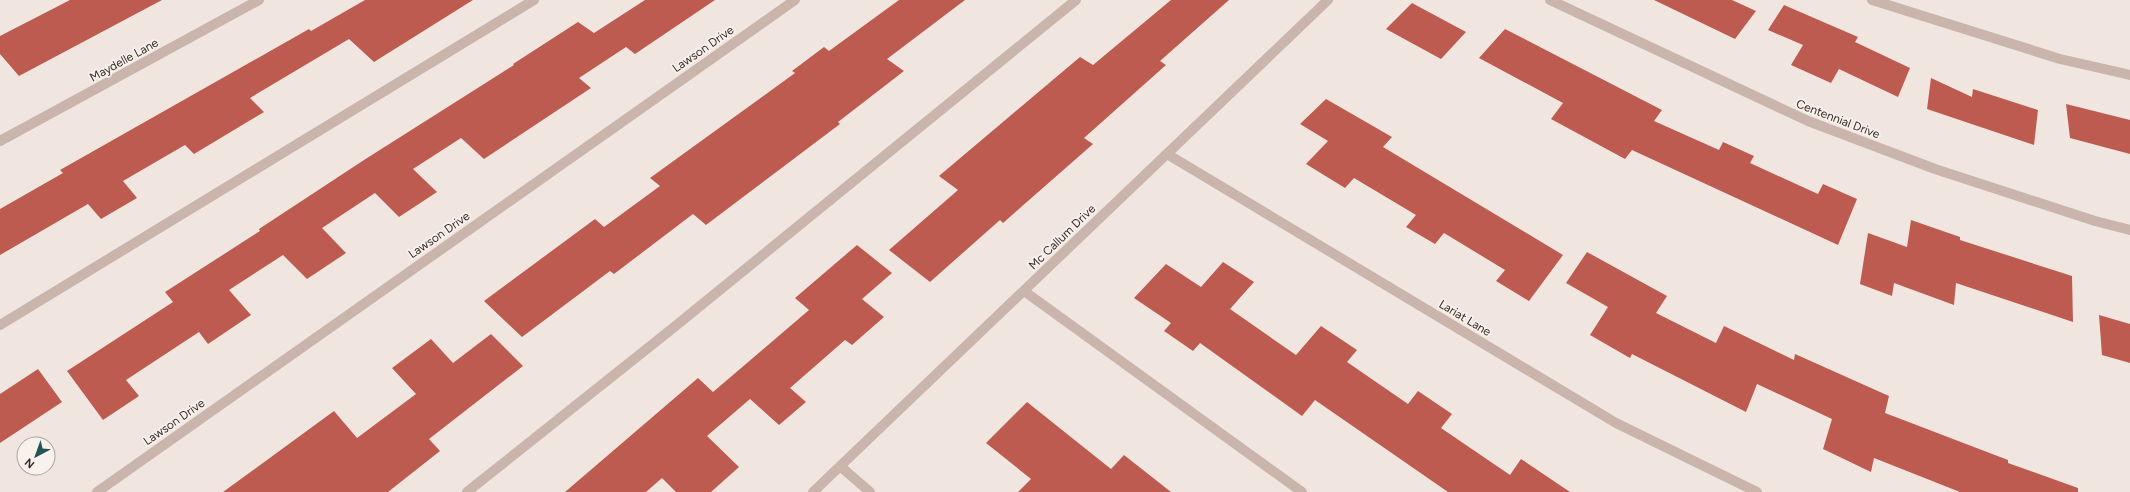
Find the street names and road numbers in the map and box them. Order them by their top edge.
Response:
street label: Lawson Drive [670,22,737,75]
street label: Maydelle Lane [87,35,161,85]
street label: Centennial Drive [1794,97,1882,142]
street label: Mc Callum Drive [1026,201,1099,272]
street label: Lawson Drive [406,208,473,261]
street label: Lariat Lane [1436,297,1494,339]
street label: Lawson Drive [141,395,208,448]

